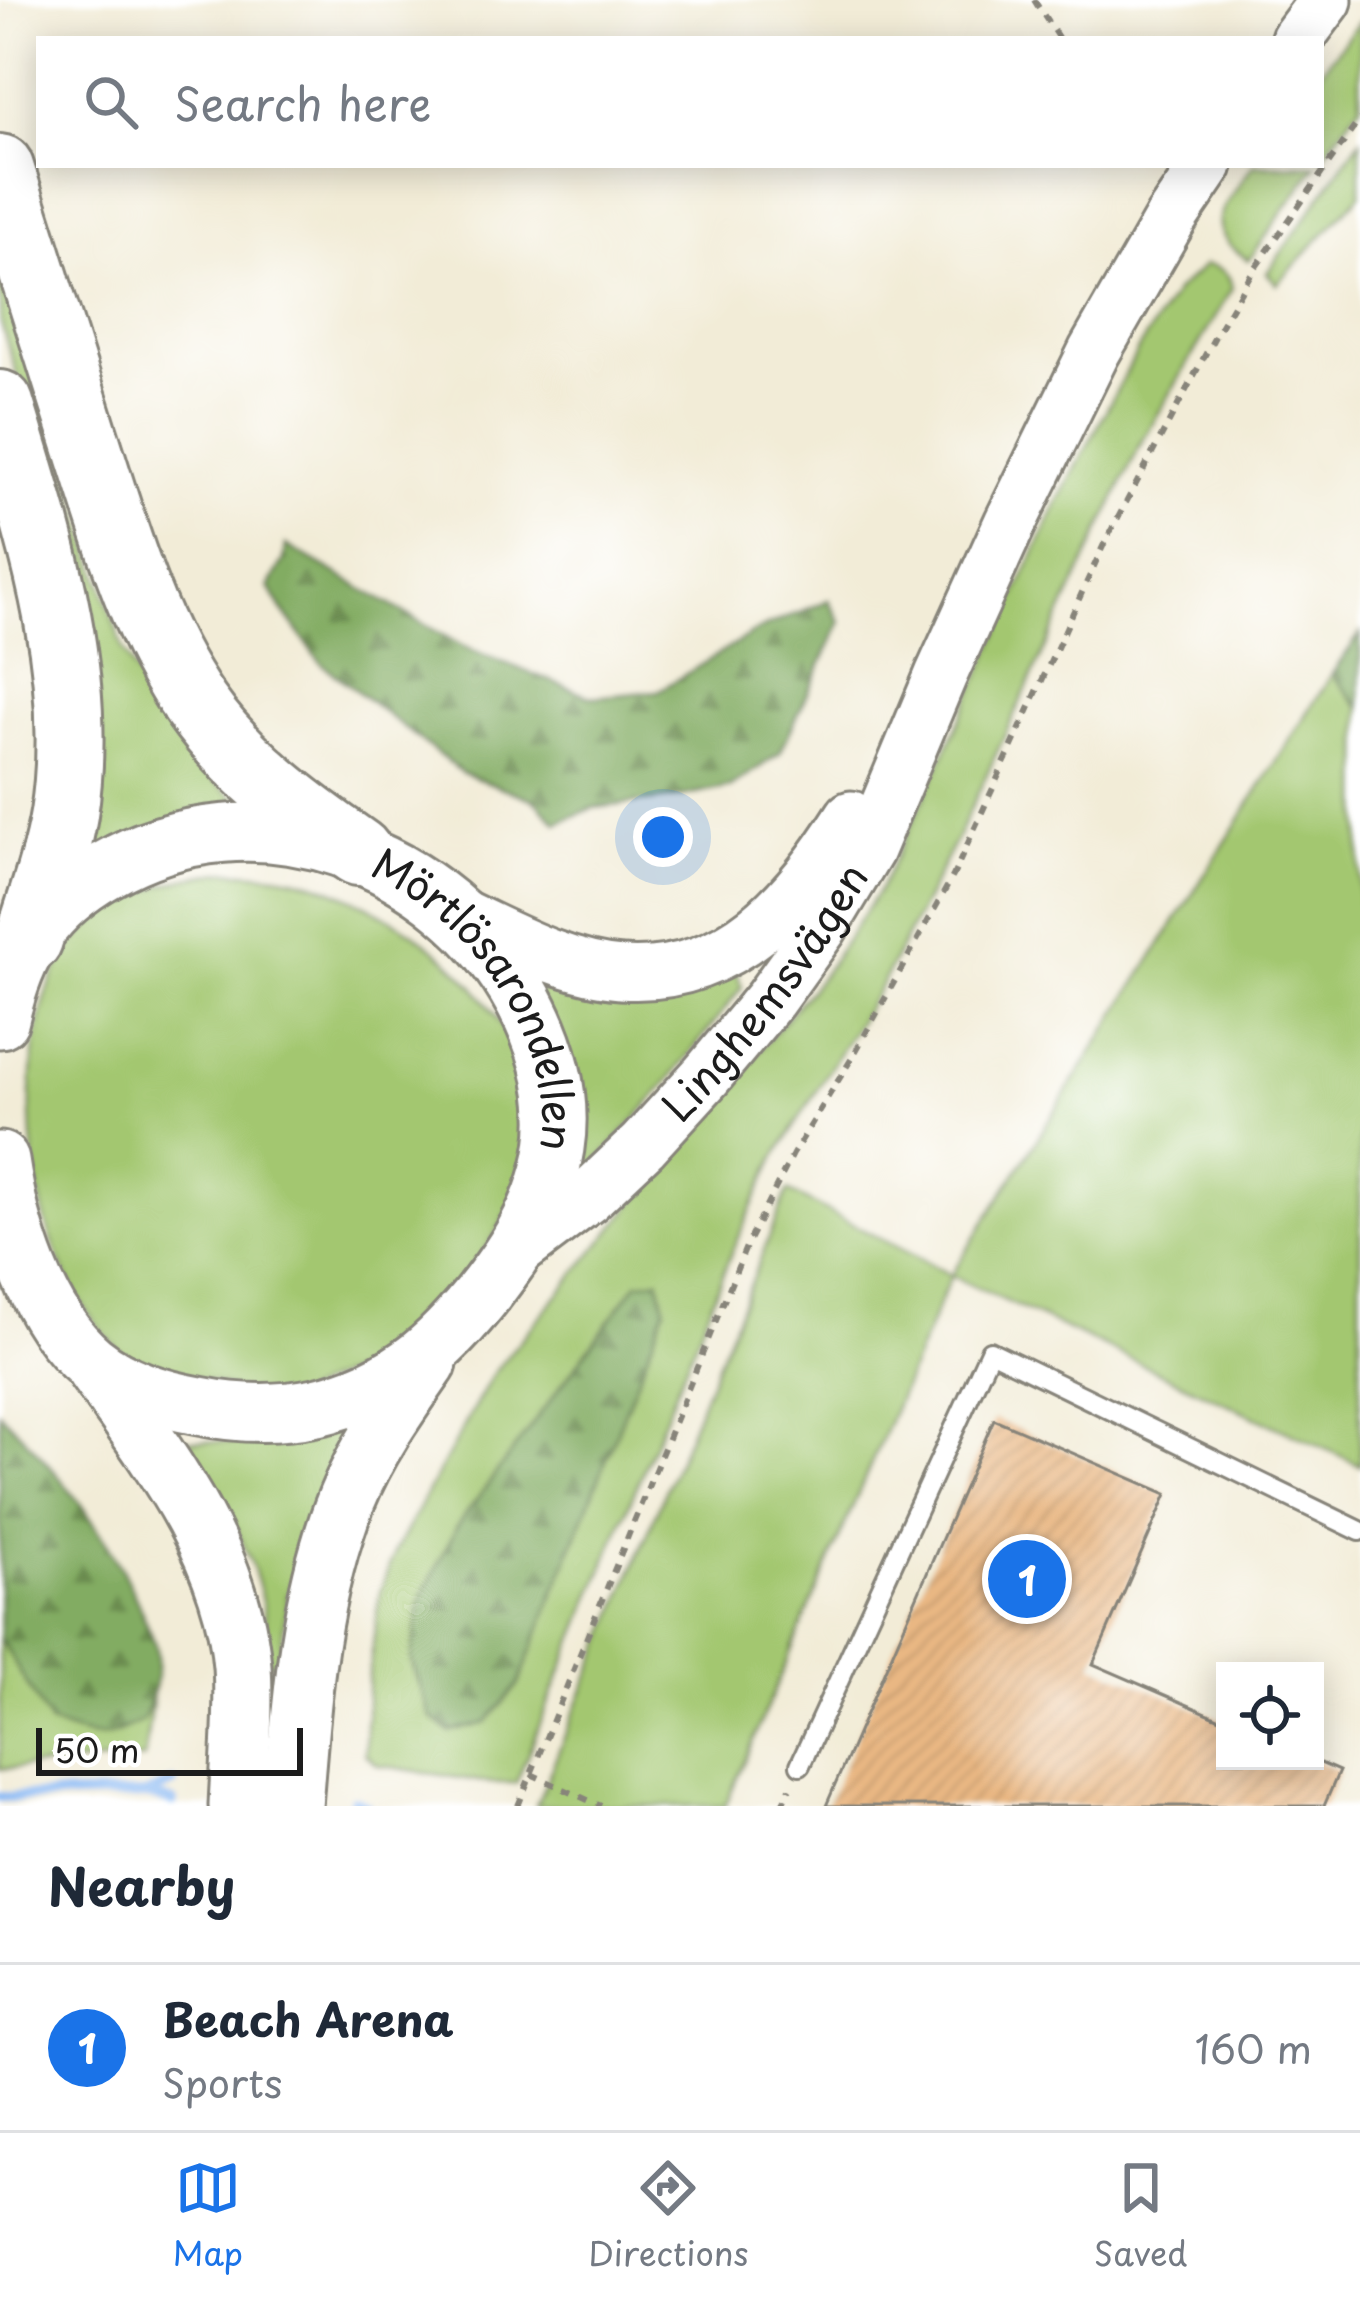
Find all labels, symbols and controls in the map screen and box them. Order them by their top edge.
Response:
search box [36,36,1324,168]
text: Search here [174,68,431,136]
icon: search [78,69,144,135]
your location [633,807,693,867]
street label: Mörtlösarondellen [362,831,591,1154]
street label: Linghemsvägen [645,850,882,1134]
pin: 1 [988,1534,1066,1624]
map controls [1216,1662,1324,1770]
button: locate [1216,1662,1324,1770]
scale bar [36,1722,303,1775]
text: 50 m [54,1724,140,1774]
text: Nearby [48,1846,235,1923]
text: Beach Arena [162,1984,454,2052]
text: 1 [78,2018,96,2077]
text: 160 m [1195,2018,1312,2077]
text: Sports [162,2052,282,2111]
tab: Map [173,2155,243,2277]
tab: Directions [588,2155,749,2277]
tab: Saved [1094,2155,1187,2277]

